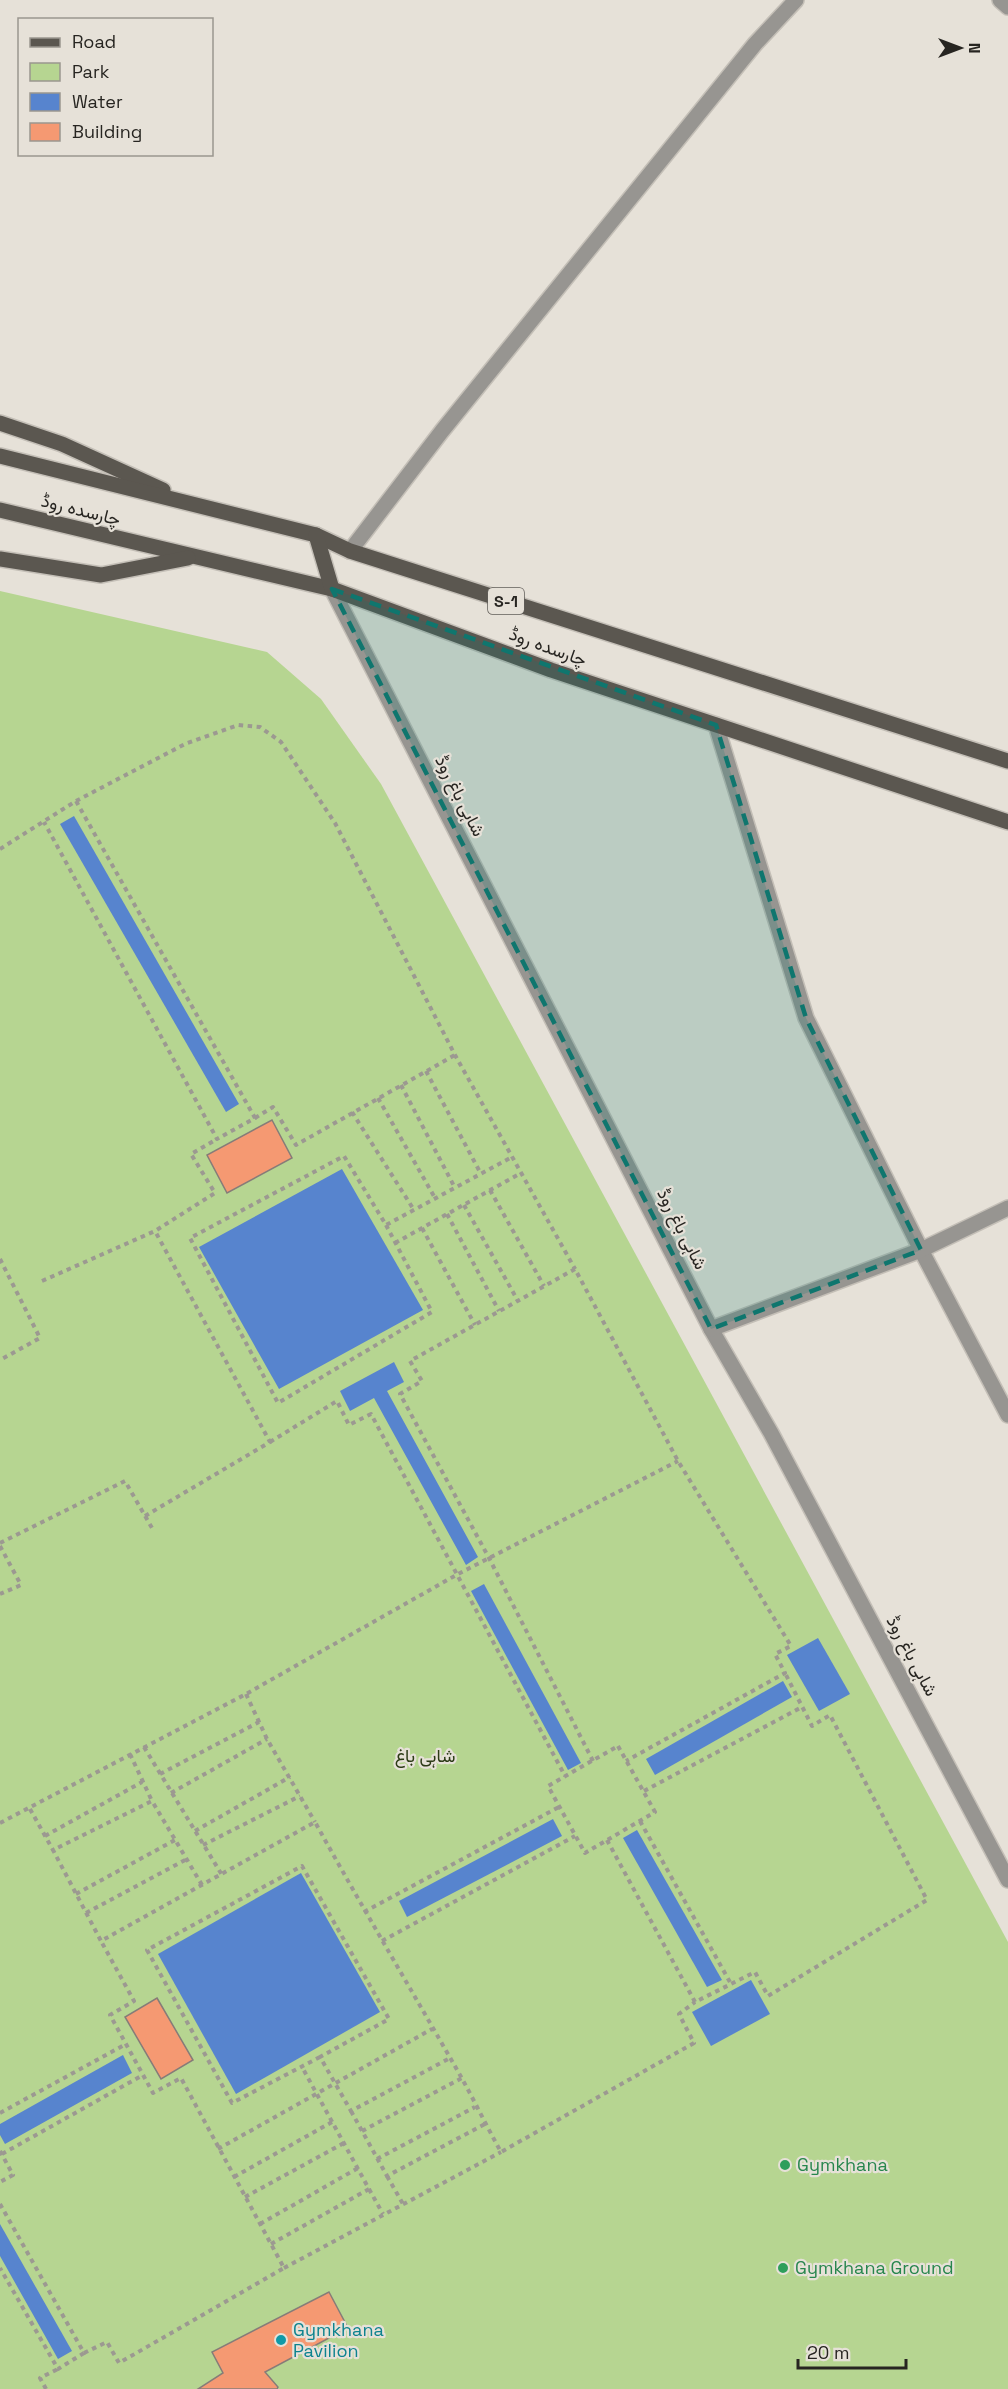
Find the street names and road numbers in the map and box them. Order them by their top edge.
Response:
street label: چارسدہ روڈ [39,489,123,531]
road number: S-1 [488,588,524,614]
street label: چارسدہ روڈ [506,622,590,672]
street label: شاہی باغ روڈ [429,751,491,841]
street label: شاہی باغ روڈ [651,1184,713,1274]
street label: شاہی باغ روڈ [881,1612,943,1700]

